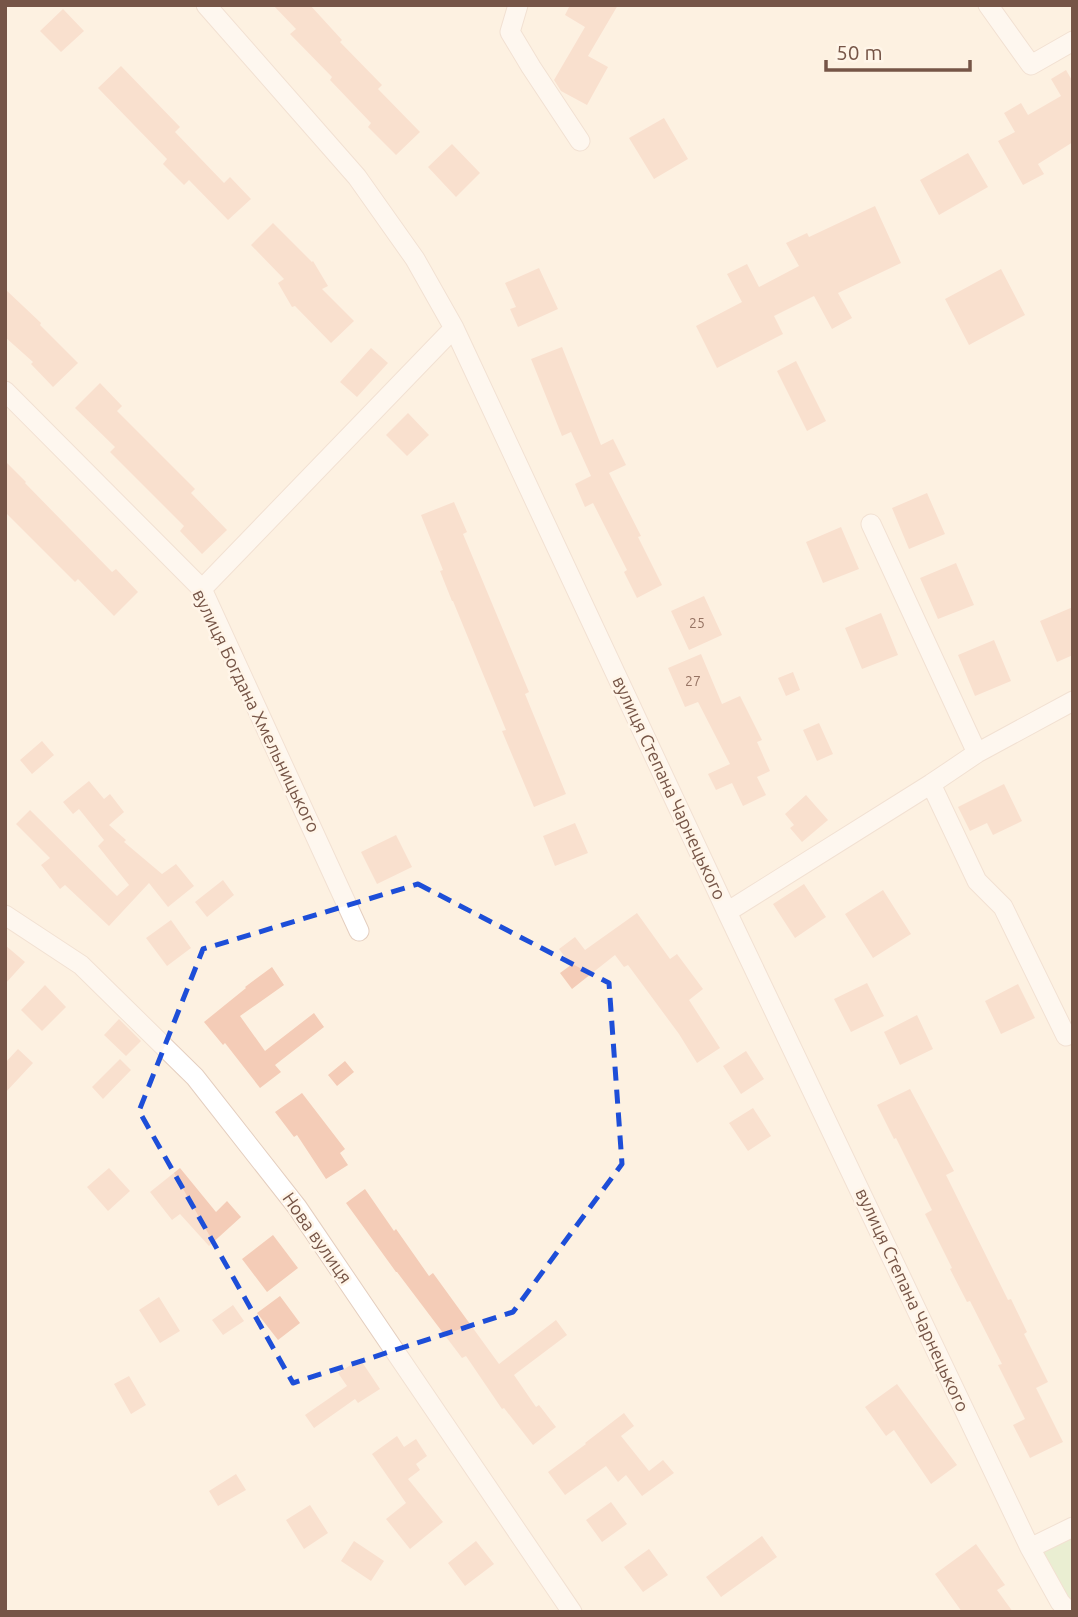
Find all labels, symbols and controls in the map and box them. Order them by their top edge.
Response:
scale bar [826,28,970,72]
text: 50 m [836,40,883,64]
street label: вулиця Богдана Хмельницького [189,586,325,835]
house number: 25 [689,615,705,631]
street label: вулиця Степана Чарнецького [609,673,731,902]
house number: 27 [685,673,701,689]
street label: вулиця Степана Чарнецького [852,1185,974,1414]
street label: Нова вулиця [279,1188,356,1287]

